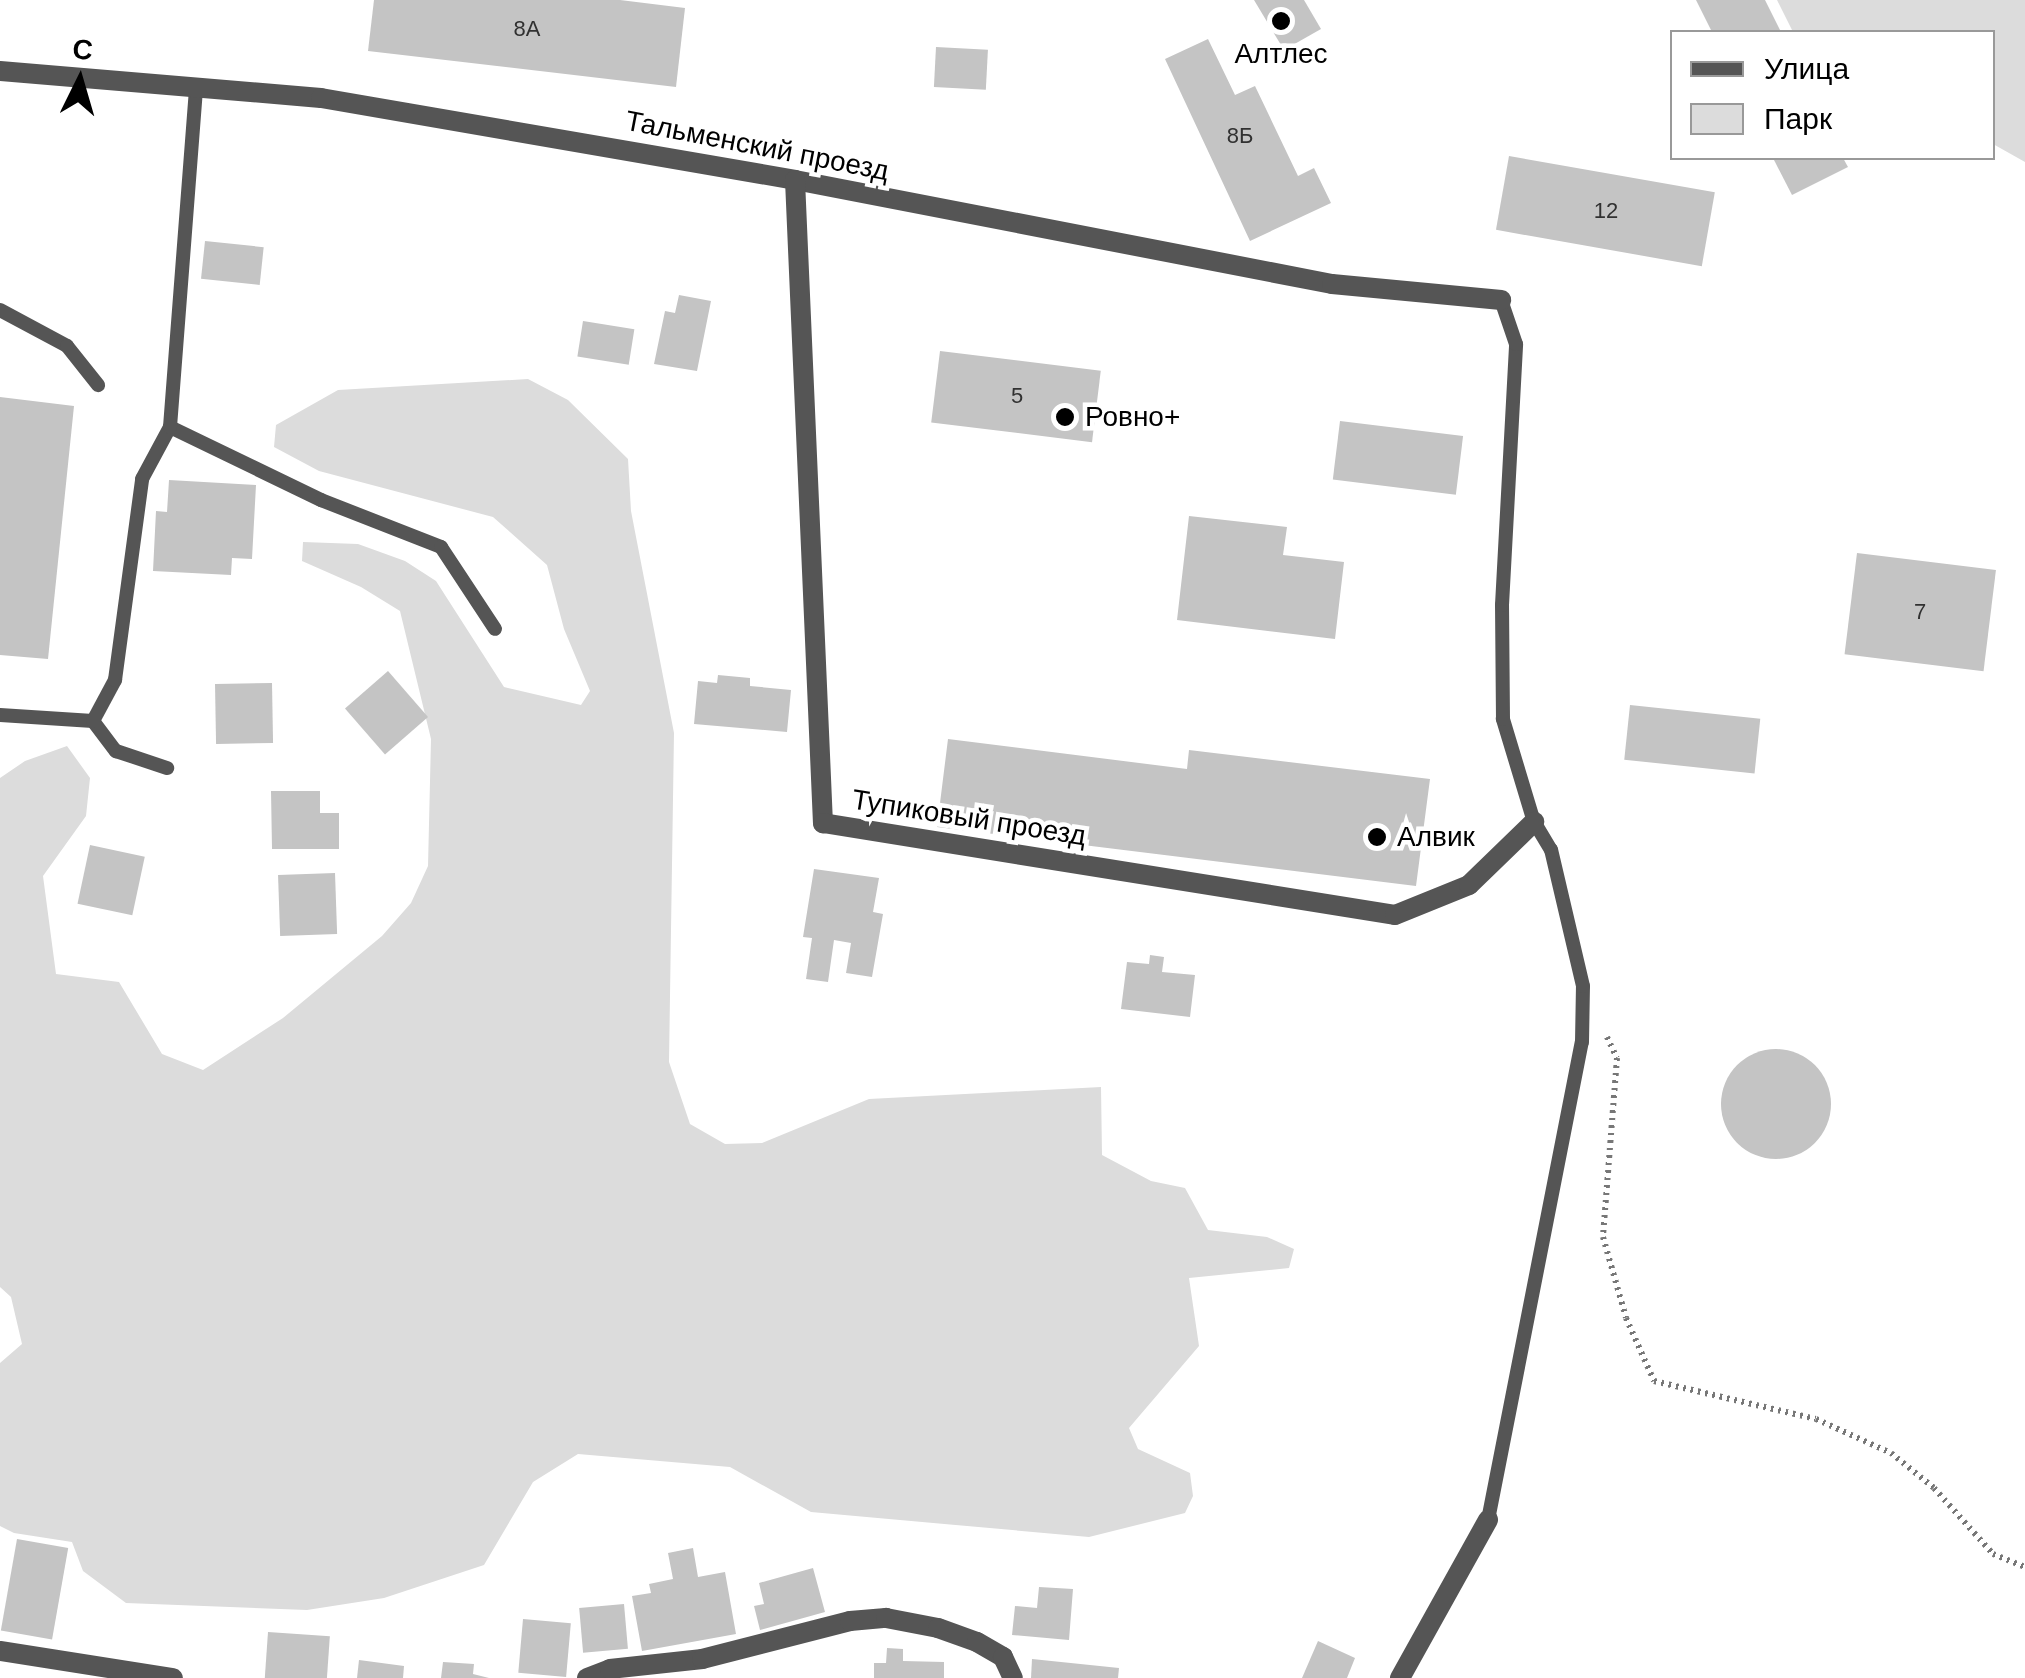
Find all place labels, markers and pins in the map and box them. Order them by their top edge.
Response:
marker: Алтлес [1270,10,1292,32]
place label: Алтлес [1234,37,1328,71]
place label: Ровно+ [1085,400,1180,434]
marker: Ровно+ [1054,406,1076,428]
place label: Алвик [1397,820,1475,854]
marker: Алвик [1366,826,1388,848]

